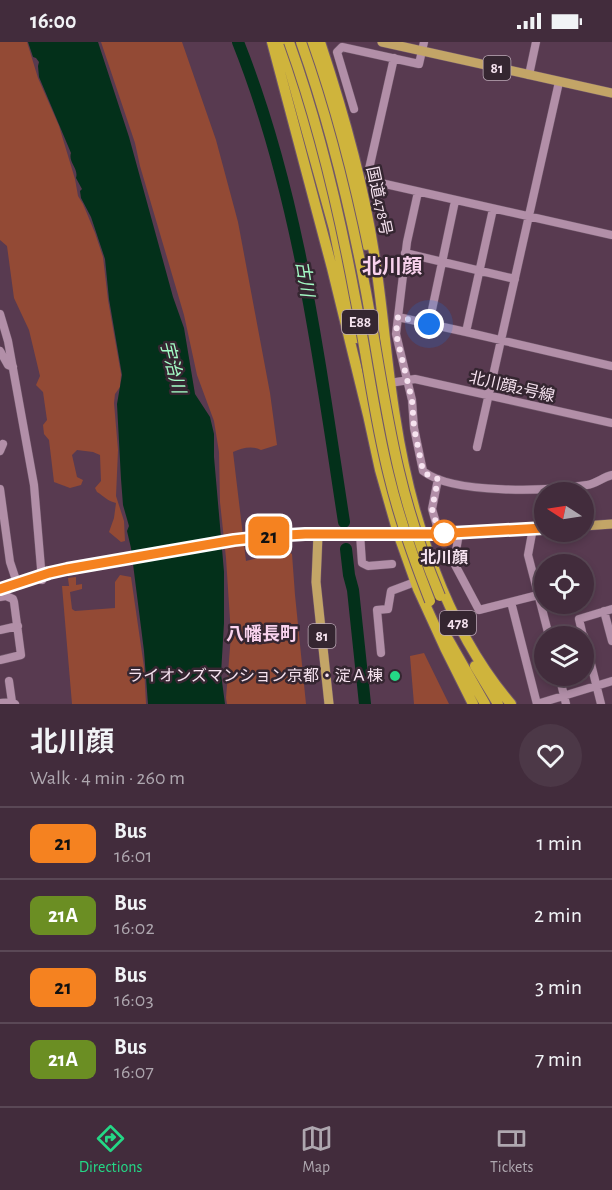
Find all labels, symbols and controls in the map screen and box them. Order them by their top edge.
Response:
text: 16:00 [30,10,77,32]
road number: 81 [484,56,510,80]
street label: 国道478号 [364,165,395,237]
district label: 北川顔 [362,256,422,277]
water label: 古川 [292,260,318,300]
your location [414,309,444,339]
road number: E88 [342,310,378,334]
water label: 宇治川 [157,338,190,397]
street label: 北川顔2号線 [468,368,557,405]
north arrow [534,482,594,542]
map controls [534,482,594,686]
line badge: 21 [242,516,296,556]
marker: 北川顔 [431,520,457,546]
text: 21 [260,526,278,547]
place label: 北川顔 [420,549,468,566]
button: locate [534,554,594,614]
road number: 478 [440,611,476,635]
district label: 八幡長町 [226,624,298,644]
road number: 81 [308,624,336,648]
button: layers [534,626,594,686]
place label: ライオンズマンション京都・淀Ａ棟 [127,667,383,684]
marker: ライオンズマンション京都・淀Ａ棟 [388,669,402,683]
button: heart [519,724,582,787]
text: 北川顔 [30,729,114,757]
text: Walk · 4 min · 260 m [30,768,185,788]
text: Bus [114,820,147,842]
text: 1 min [537,832,582,854]
text: 21 [54,833,72,854]
text: 16:01 [114,846,152,866]
text: Bus [114,892,147,914]
text: 2 min [534,904,582,926]
text: 21A [48,905,78,926]
text: 16:02 [114,918,155,938]
text: Bus [114,964,147,986]
text: 3 min [535,976,582,998]
text: 21 [54,977,72,998]
text: 16:03 [114,990,154,1010]
text: Bus [114,1036,147,1058]
text: 7 min [535,1048,582,1070]
text: 21A [48,1049,78,1070]
text: 16:07 [114,1062,154,1082]
tab: Directions [79,1122,142,1177]
tab: Map [300,1122,333,1177]
tab: Tickets [490,1122,533,1177]

